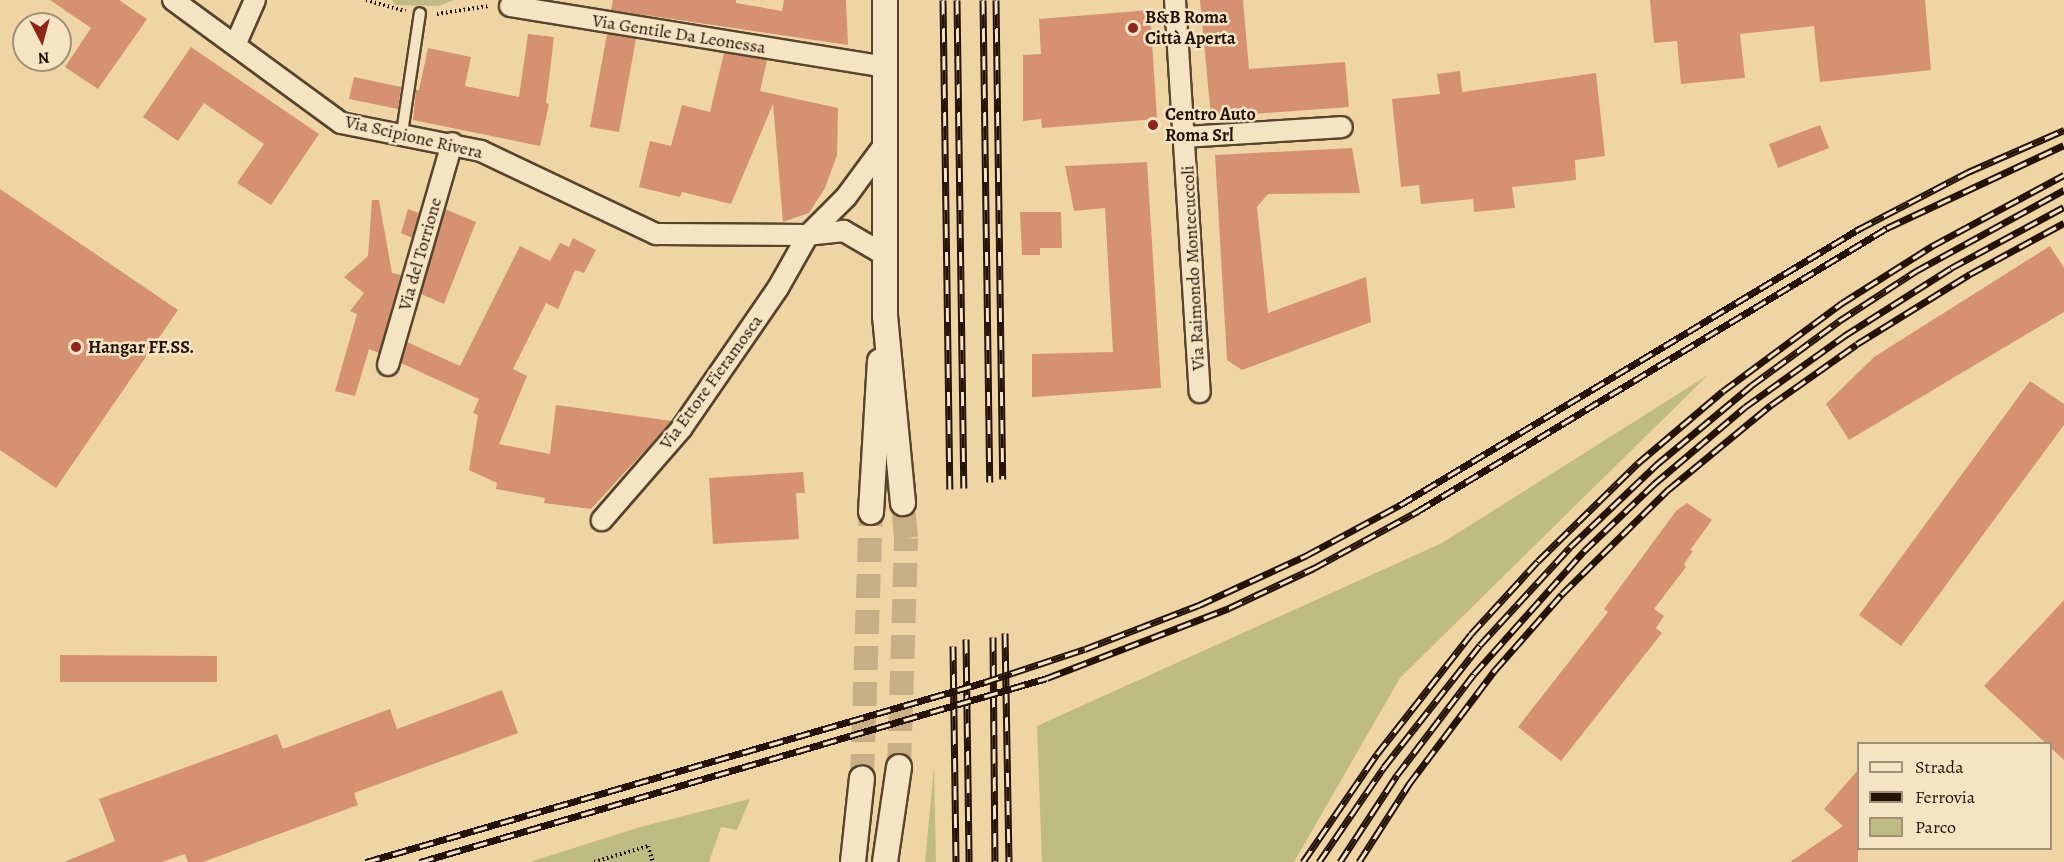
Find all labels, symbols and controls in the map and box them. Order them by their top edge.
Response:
place label: B&B Roma Città Aperta [1145,7,1236,50]
street label: Via Gentile Da Leonessa [591,10,767,58]
north arrow [12,12,72,72]
marker: B&B Roma Città Aperta [1126,21,1140,35]
text: N [37,46,51,69]
place label: Centro Auto Roma Srl [1165,104,1256,146]
street label: Via Scipione Rivera [343,111,485,163]
marker: Centro Auto Roma Srl [1146,118,1160,132]
street label: Via Raimondo Montecuccoli [1177,165,1209,371]
street label: Via del Torrione [394,195,446,313]
street label: Via Ettore Fieramosca [655,310,767,454]
place label: Hangar FF.SS. [88,336,194,358]
marker: Hangar FF.SS. [69,340,83,354]
legend [1857,742,2052,850]
text: Strada [1915,755,1964,779]
text: Ferrovia [1915,785,1975,809]
text: Parco [1915,815,1956,839]

